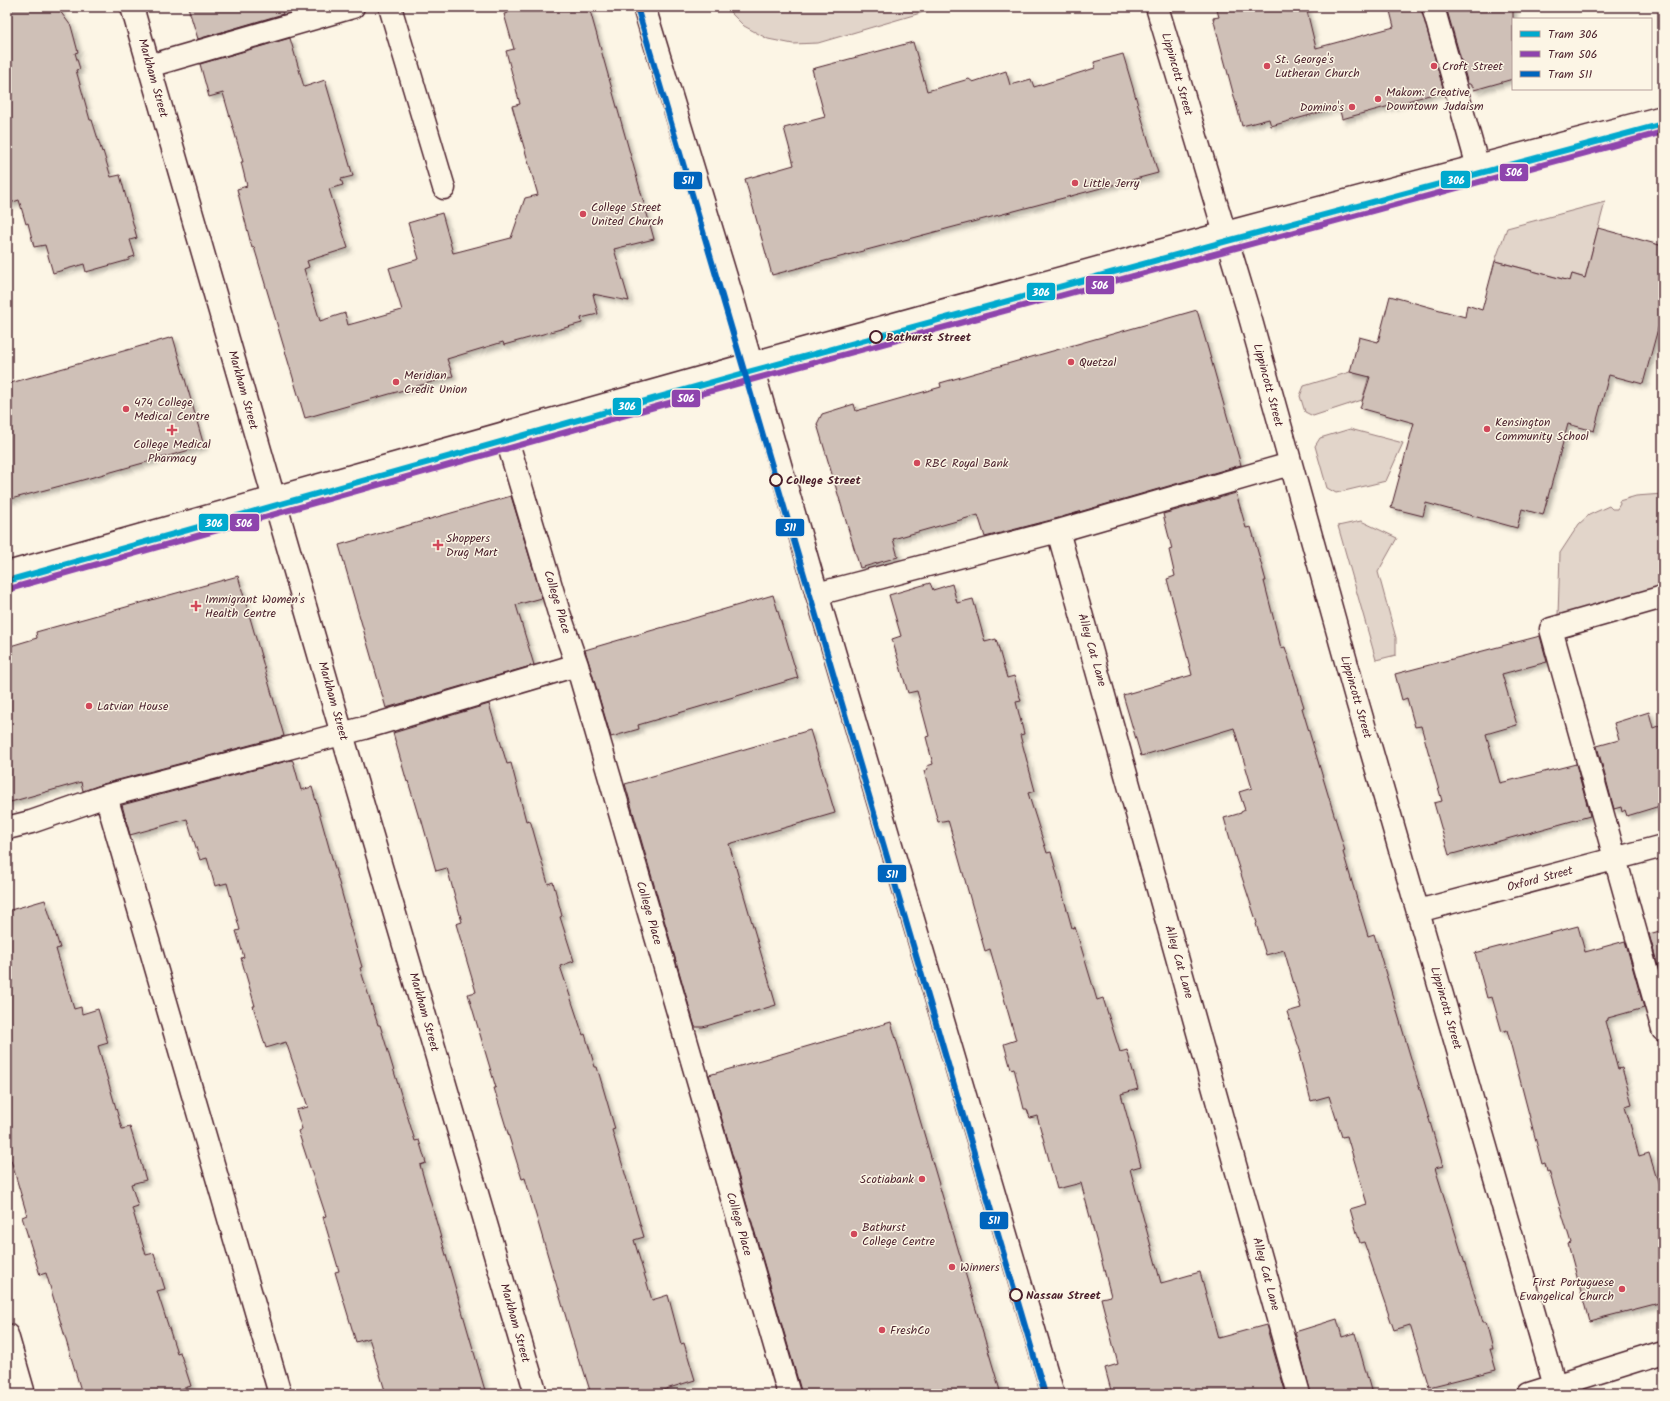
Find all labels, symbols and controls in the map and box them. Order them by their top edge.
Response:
legend [1512,18,1652,90]
text: Tram 306 [1548,25,1598,44]
street label: Lippincott Street [1156,30,1198,118]
street label: Markham Street [133,36,173,120]
text: Tram 506 [1548,45,1598,64]
place label: St. George's Lutheran Church [1275,50,1360,83]
place label: Croft Street [1442,57,1503,76]
marker: St. George's Lutheran Church [1262,61,1272,71]
marker: Croft Street [1429,61,1439,71]
text: Tram 511 [1548,65,1593,84]
place label: Makom: Creative Downtown Judaism [1386,83,1484,116]
marker: Makom: Creative Downtown Judaism [1373,94,1383,104]
place label: Domino's [1300,98,1344,117]
marker: Domino's [1347,102,1357,112]
line badge: 506 [1499,163,1529,182]
text: 506 [1504,164,1523,182]
line badge: 306 [1440,170,1471,189]
line badge: 511 [673,171,703,190]
text: 511 [681,172,695,190]
text: 306 [1446,172,1465,190]
place label: Little Jerry [1083,174,1140,193]
marker: Little Jerry [1070,178,1080,188]
place label: College Street United Church [591,198,663,231]
marker: College Street United Church [578,209,588,219]
line badge: 506 [1085,275,1115,295]
text: 506 [1090,277,1109,295]
line badge: 306 [1026,282,1056,301]
text: 306 [1031,284,1050,302]
place label: Bathurst Street [886,328,972,347]
marker: Bathurst Street [869,330,883,344]
street label: Lippincott Street [1248,341,1288,429]
street label: Markham Street [223,348,263,432]
place label: Quetzal [1079,353,1116,372]
marker: Quetzal [1066,357,1076,367]
place label: Meridian Credit Union [404,366,467,399]
marker: Meridian Credit Union [391,377,401,387]
line badge: 506 [671,389,701,408]
text: 506 [676,390,695,408]
place label: 474 College Medical Centre [134,393,210,426]
line badge: 306 [612,397,642,416]
text: 306 [617,398,636,416]
marker: 474 College Medical Centre [121,404,131,414]
place label: Kensington Community School [1495,413,1589,446]
marker: Kensington Community School [1482,424,1492,434]
marker: College Medical Pharmacy [167,425,177,435]
place label: College Medical Pharmacy [133,435,211,468]
place label: RBC Royal Bank [925,454,1009,473]
marker: RBC Royal Bank [912,458,922,468]
place label: College Street [786,471,861,490]
marker: College Street [769,473,783,487]
line badge: 306 [198,513,229,532]
line badge: 506 [229,513,260,532]
text: 306 [204,515,223,533]
text: 506 [234,515,253,533]
line badge: 511 [775,518,805,537]
text: 511 [783,519,797,537]
place label: Shoppers Drug Mart [446,529,498,562]
marker: Shoppers Drug Mart [433,540,443,550]
street label: College Place [538,568,576,637]
place label: Immigrant Women's Health Centre [205,590,305,623]
marker: Immigrant Women's Health Centre [190,600,202,612]
street label: Alley Cat Lane [1072,611,1112,689]
street label: Lippincott Street [1335,653,1377,741]
street label: Markham Street [313,659,353,743]
place label: Latvian House [97,697,169,716]
marker: Latvian House [84,701,94,711]
street label: Oxford Street [1505,861,1575,897]
line badge: 511 [877,864,907,883]
text: 511 [885,866,899,884]
street label: College Place [631,879,667,948]
street label: Alley Cat Lane [1159,923,1199,1001]
street label: Lippincott Street [1425,964,1467,1052]
street label: Markham Street [404,970,444,1054]
place label: Scotiabank [860,1170,914,1189]
marker: Scotiabank [917,1174,927,1184]
street label: College Place [721,1190,757,1259]
line badge: 511 [979,1211,1009,1230]
text: 511 [987,1212,1001,1230]
place label: Bathurst College Centre [862,1218,935,1251]
marker: Bathurst College Centre [849,1229,859,1239]
street label: Alley Cat Lane [1247,1235,1285,1313]
place label: Winners [960,1258,1000,1277]
marker: Winners [947,1262,957,1272]
place label: First Portuguese Evangelical Church [1519,1273,1615,1306]
street label: Markham Street [495,1281,535,1365]
marker: First Portuguese Evangelical Church [1617,1284,1627,1294]
place label: Nassau Street [1026,1286,1102,1305]
marker: Nassau Street [1009,1288,1023,1302]
place label: FreshCo [890,1321,930,1340]
marker: FreshCo [877,1325,887,1335]

